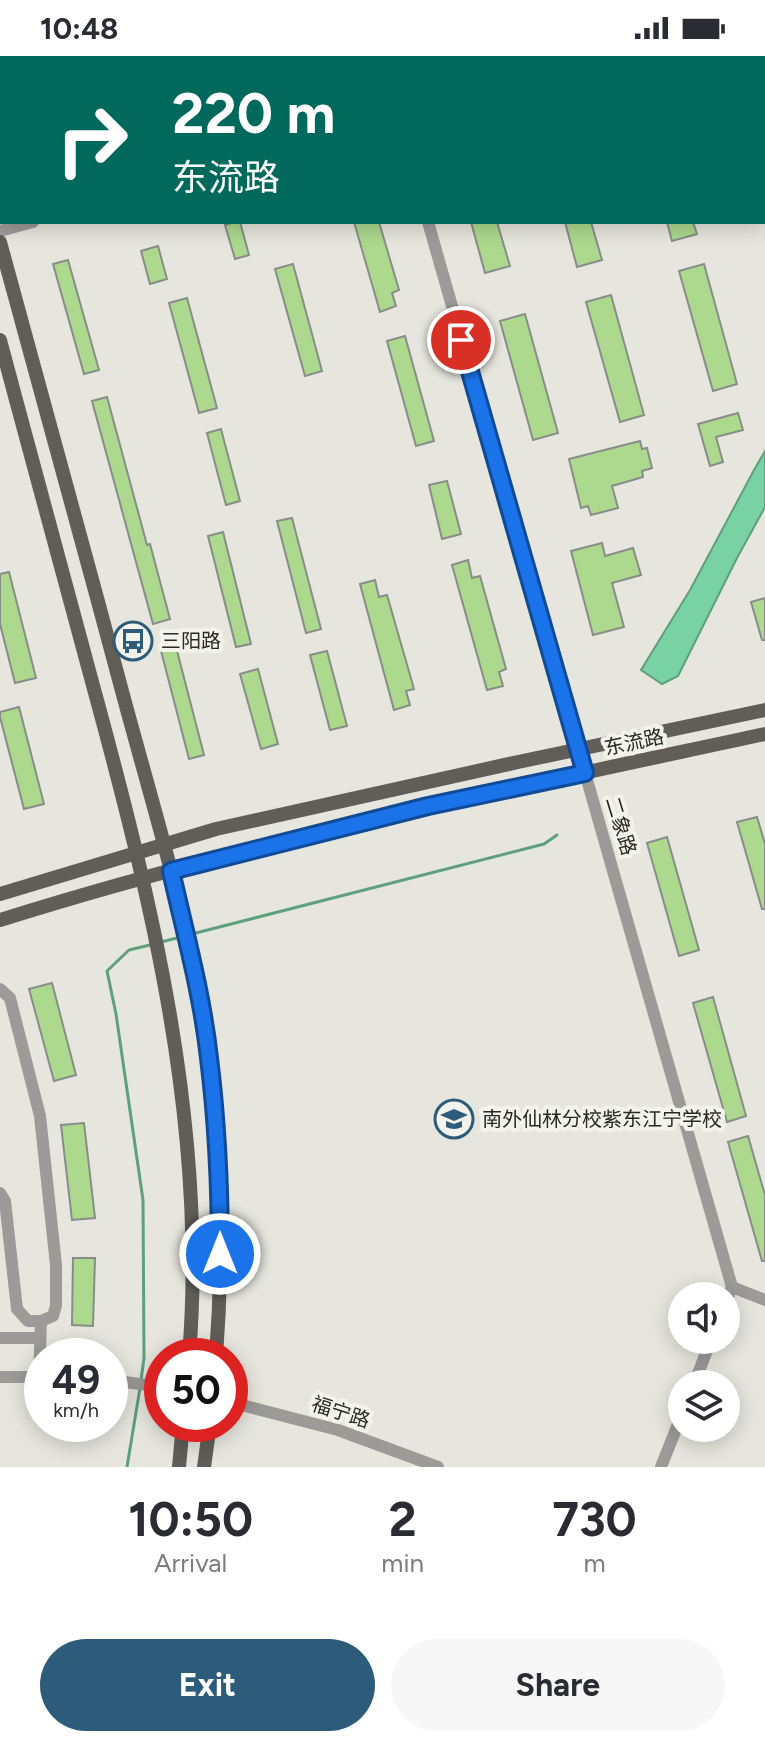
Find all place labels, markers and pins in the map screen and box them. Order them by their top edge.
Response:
pin [427,306,495,374]
bus stop icon: 三阳路 [112,620,154,662]
place label: 三阳路 [161,629,221,653]
school or university icon: 南外仙林分校紫东江宁学校 [433,1098,475,1140]
place label: 南外仙林分校紫东江宁学校 [482,1107,722,1131]

